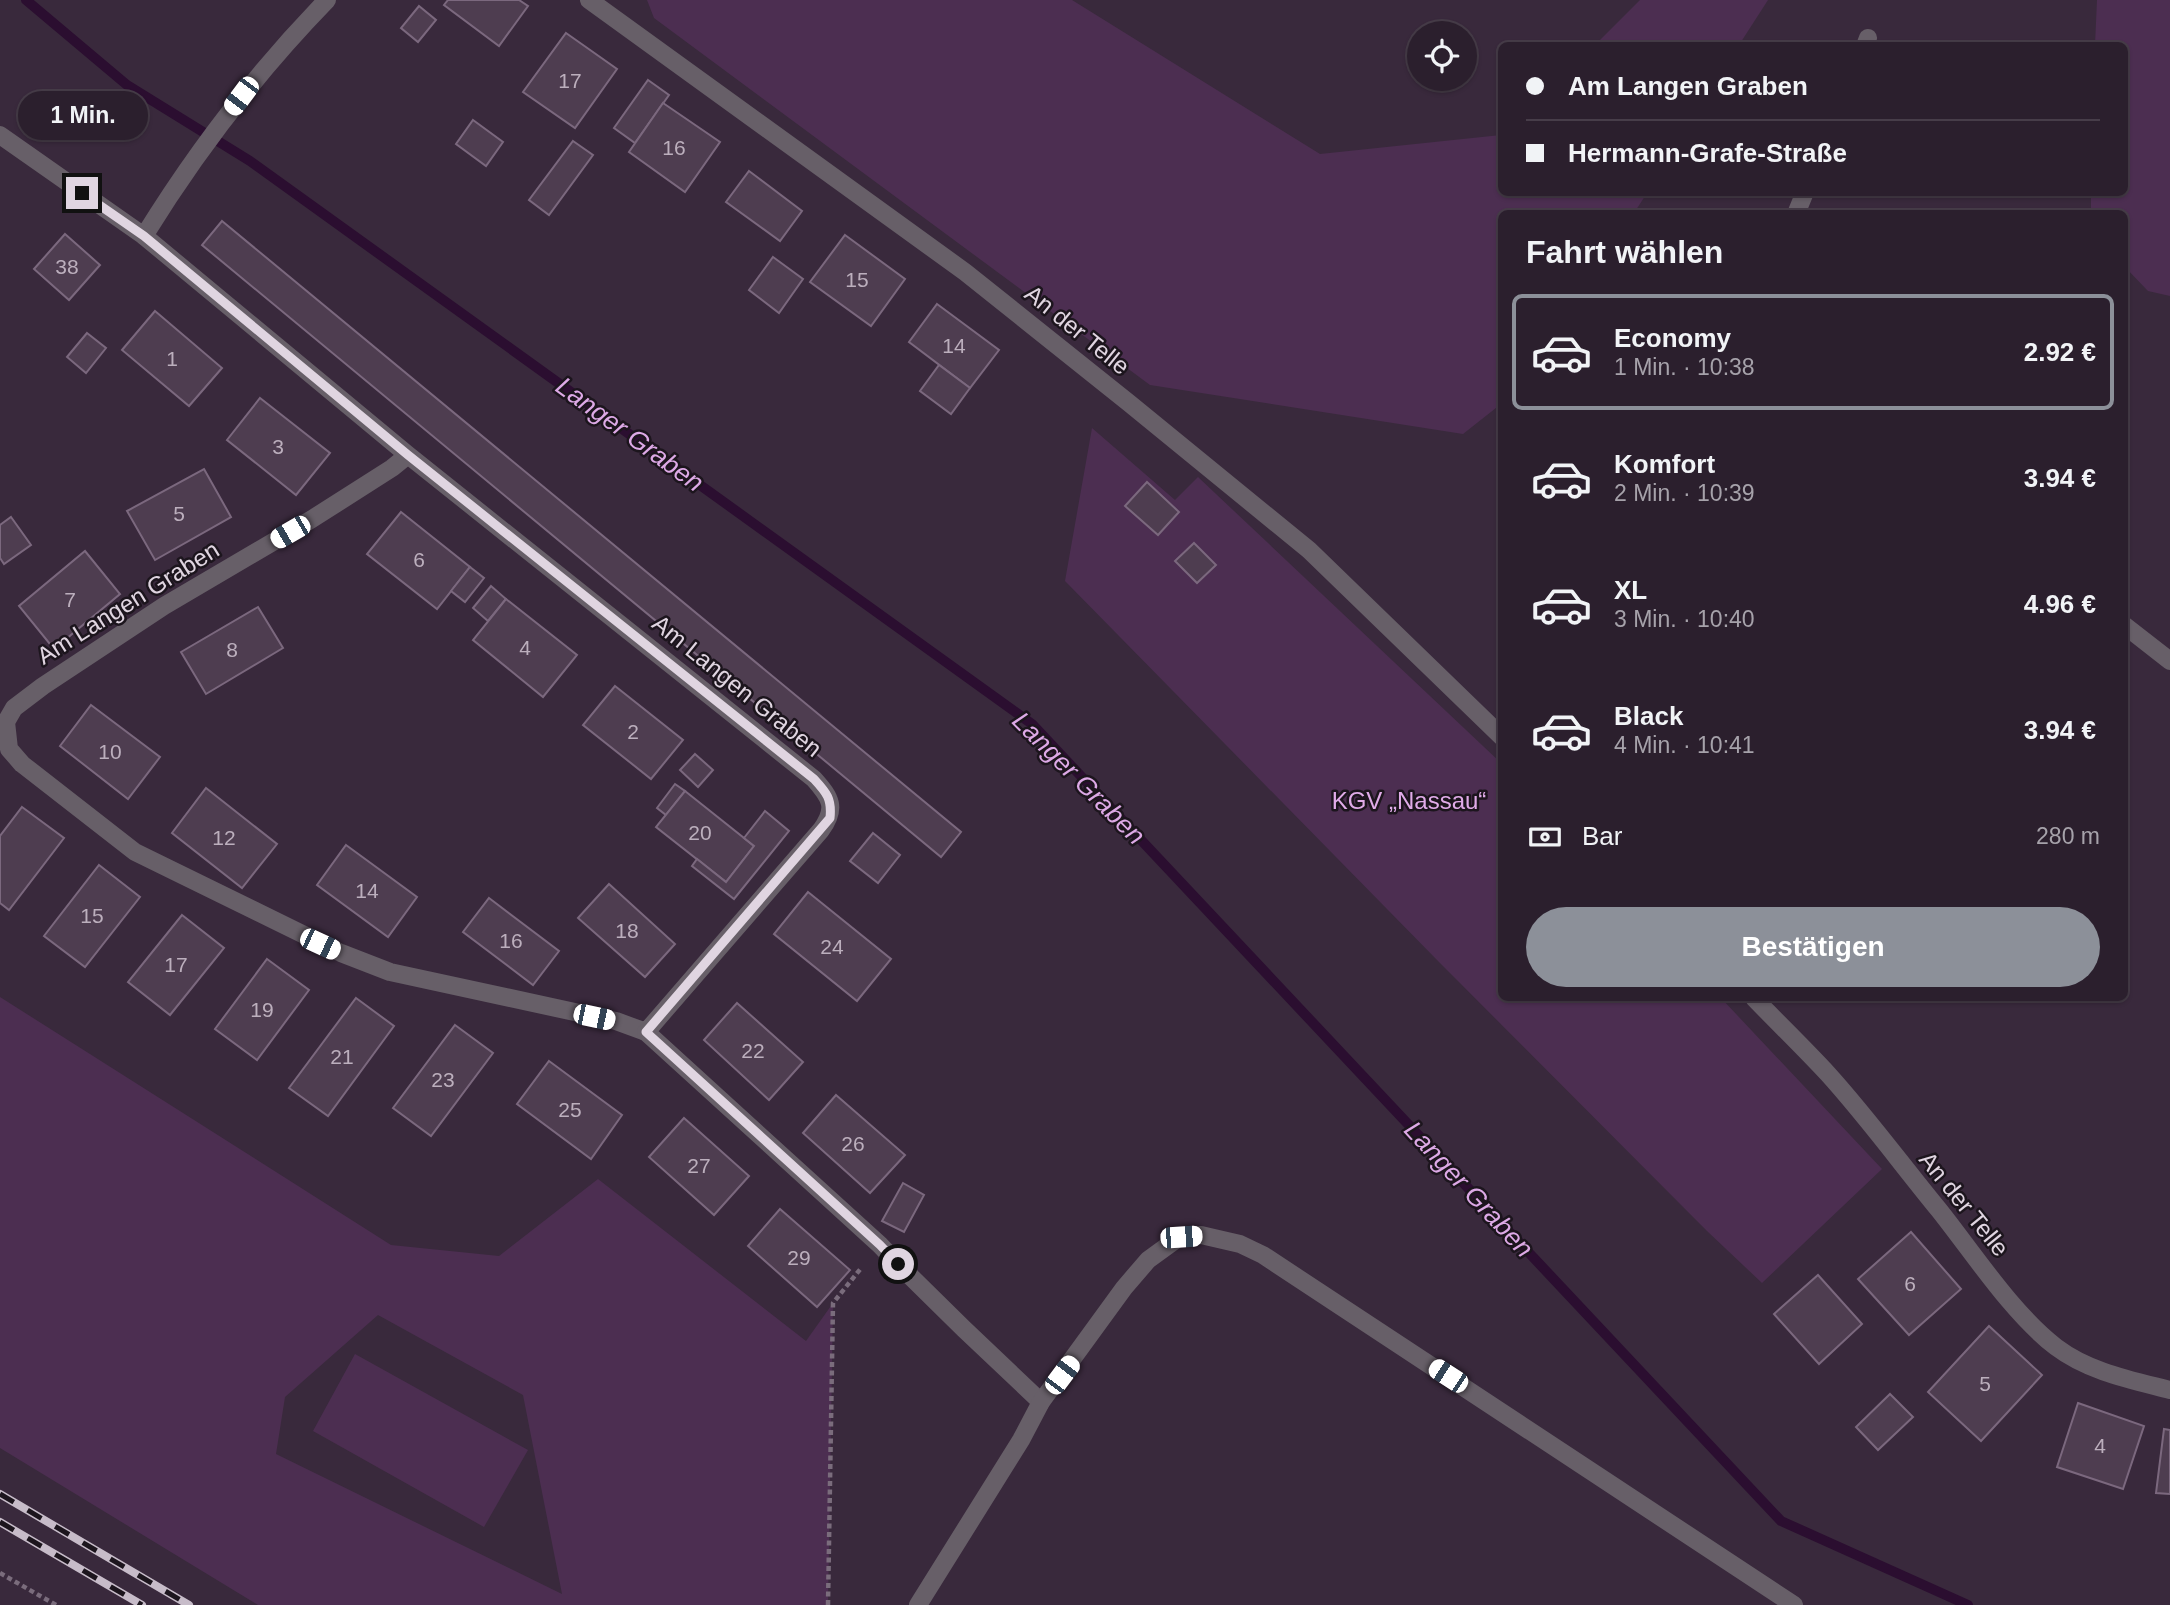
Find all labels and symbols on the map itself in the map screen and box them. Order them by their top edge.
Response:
house number: 17 [558,69,582,92]
car [220,73,263,119]
callout: 1 Min. [17,92,147,140]
house number: 16 [662,136,686,159]
route end [66,177,98,209]
house number: 38 [55,255,79,278]
house number: 15 [845,268,869,291]
street label: An der Telle [1020,279,1135,380]
house number: 14 [942,334,966,357]
house number: 1 [166,347,178,370]
water label: Langer Graben [550,370,710,498]
house number: 3 [272,435,284,458]
house number: 5 [173,502,185,525]
car [267,512,314,552]
street label: Am Langen Graben [32,536,224,670]
house number: 6 [413,548,425,571]
house number: 7 [64,588,76,611]
street label: Am Langen Graben [647,609,827,762]
house number: 4 [519,636,531,659]
house number: 8 [226,638,238,661]
water label: Langer Graben [1007,706,1151,850]
house number: 2 [627,720,639,743]
house number: 10 [98,740,122,763]
park label: KGV „Nassau“ [1332,787,1486,814]
house number: 20 [688,821,712,844]
house number: 12 [212,826,236,849]
house number: 14 [355,879,379,902]
house number: 15 [80,904,104,927]
house number: 18 [615,919,639,942]
car [297,926,344,962]
house number: 16 [499,929,523,952]
house number: 24 [820,935,844,958]
house number: 17 [164,953,188,976]
house number: 19 [250,998,274,1021]
car [572,1002,617,1032]
house number: 22 [741,1039,765,1062]
house number: 21 [330,1045,354,1068]
house number: 23 [431,1068,455,1091]
house number: 25 [558,1098,582,1121]
water label: Langer Graben [1398,1115,1540,1263]
house number: 26 [841,1132,865,1155]
street label: An der Telle [1914,1146,2015,1261]
house number: 27 [687,1154,711,1177]
car [1160,1225,1203,1249]
house number: 29 [787,1246,811,1269]
route start [882,1248,914,1280]
house number: 6 [1904,1272,1916,1295]
car [1041,1352,1084,1398]
car [1425,1356,1472,1396]
house number: 5 [1979,1372,1991,1395]
house number: 4 [2094,1434,2106,1457]

